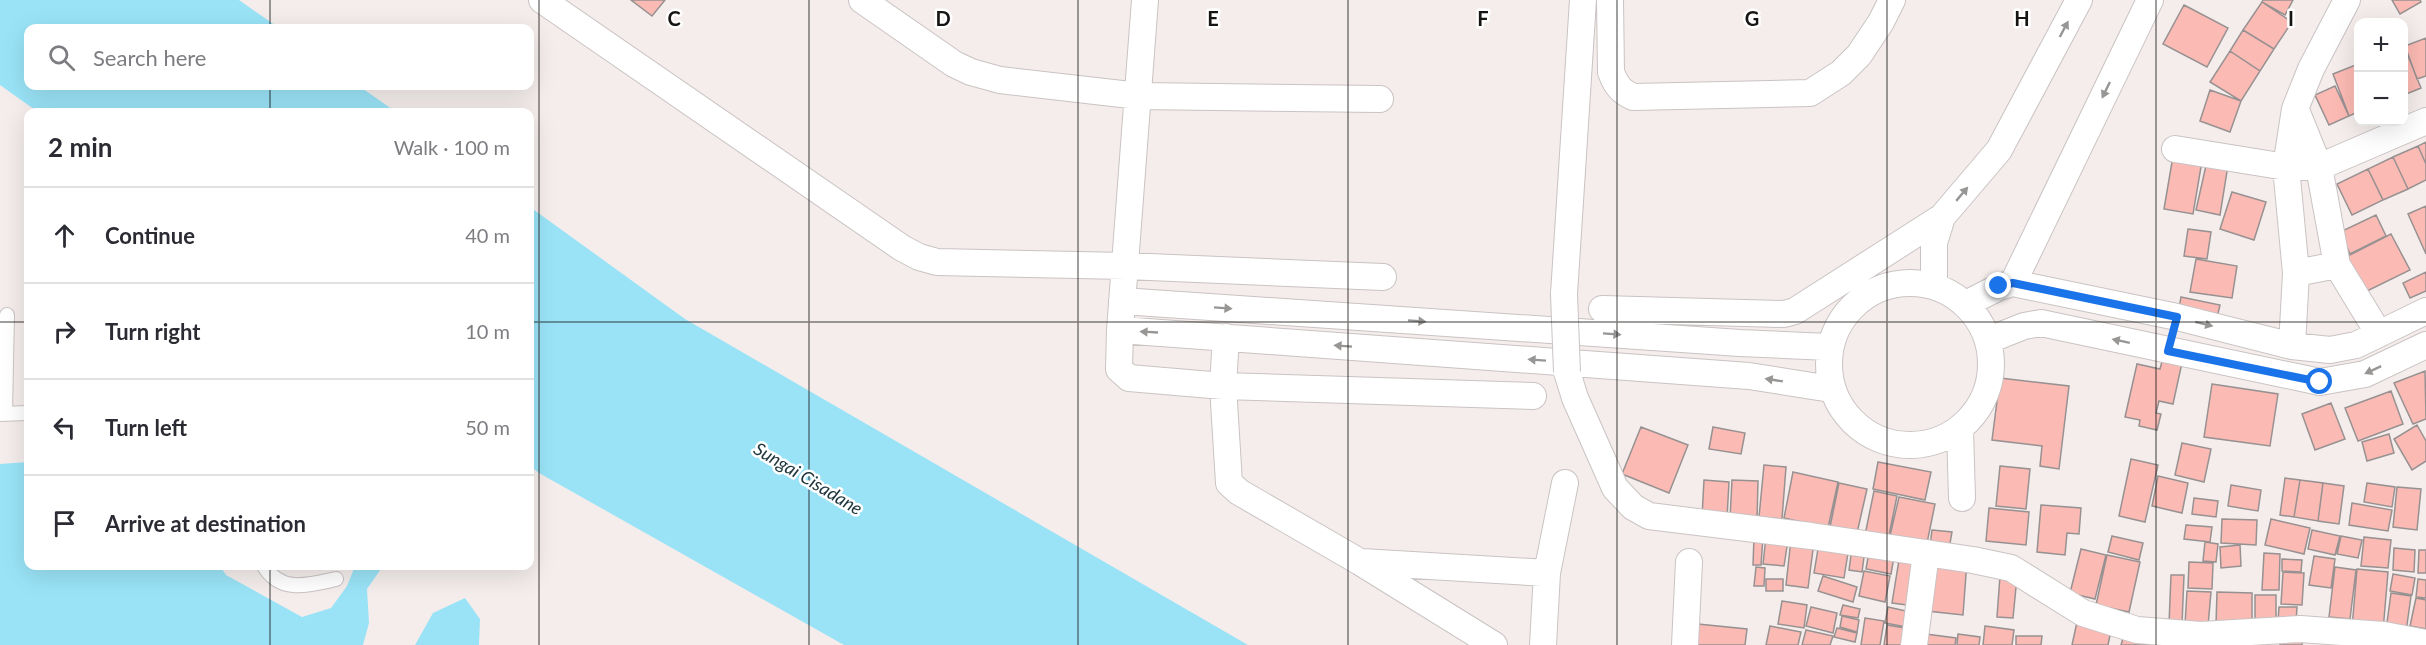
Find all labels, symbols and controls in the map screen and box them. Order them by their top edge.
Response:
text: C [667,6,681,30]
text: D [935,6,951,30]
text: E [1207,6,1219,30]
text: F [1477,6,1489,30]
text: G [1745,6,1759,30]
text: H [2014,6,2030,30]
text: I [2288,6,2294,30]
map controls [2354,18,2408,126]
button: + [2354,18,2408,72]
one-way arrow [2059,20,2069,37]
search box [24,24,534,90]
icon: search [45,41,78,74]
text: Search here [93,44,206,71]
button: − [2354,72,2408,126]
one-way arrow [2102,82,2111,99]
text: 2 min [48,131,112,163]
text: Walk · 100 m [394,135,510,159]
one-way arrow [1955,186,1968,202]
icon: ahead [48,219,81,252]
text: Continue [105,222,195,249]
text: 40 m [465,223,510,247]
route end [1985,272,2011,298]
one-way arrow [1213,303,1232,312]
icon: right [48,315,81,348]
one-way arrow [1408,316,1427,325]
text: Turn right [105,318,200,345]
text: 10 m [465,319,510,343]
one-way arrow [2195,319,2214,329]
one-way arrow [1139,327,1158,337]
one-way arrow [1602,329,1621,339]
one-way arrow [2112,335,2131,345]
one-way arrow [1334,341,1353,350]
one-way arrow [1528,355,1547,365]
one-way arrow [2365,365,2382,374]
route start [2306,368,2332,394]
one-way arrow [1764,375,1783,384]
icon: left [48,411,81,444]
text: Turn left [105,414,187,441]
text: 50 m [465,415,510,439]
water label: Sungai Cisadane [750,437,867,519]
icon: arrive [48,507,81,540]
text: Arrive at destination [105,510,306,537]

